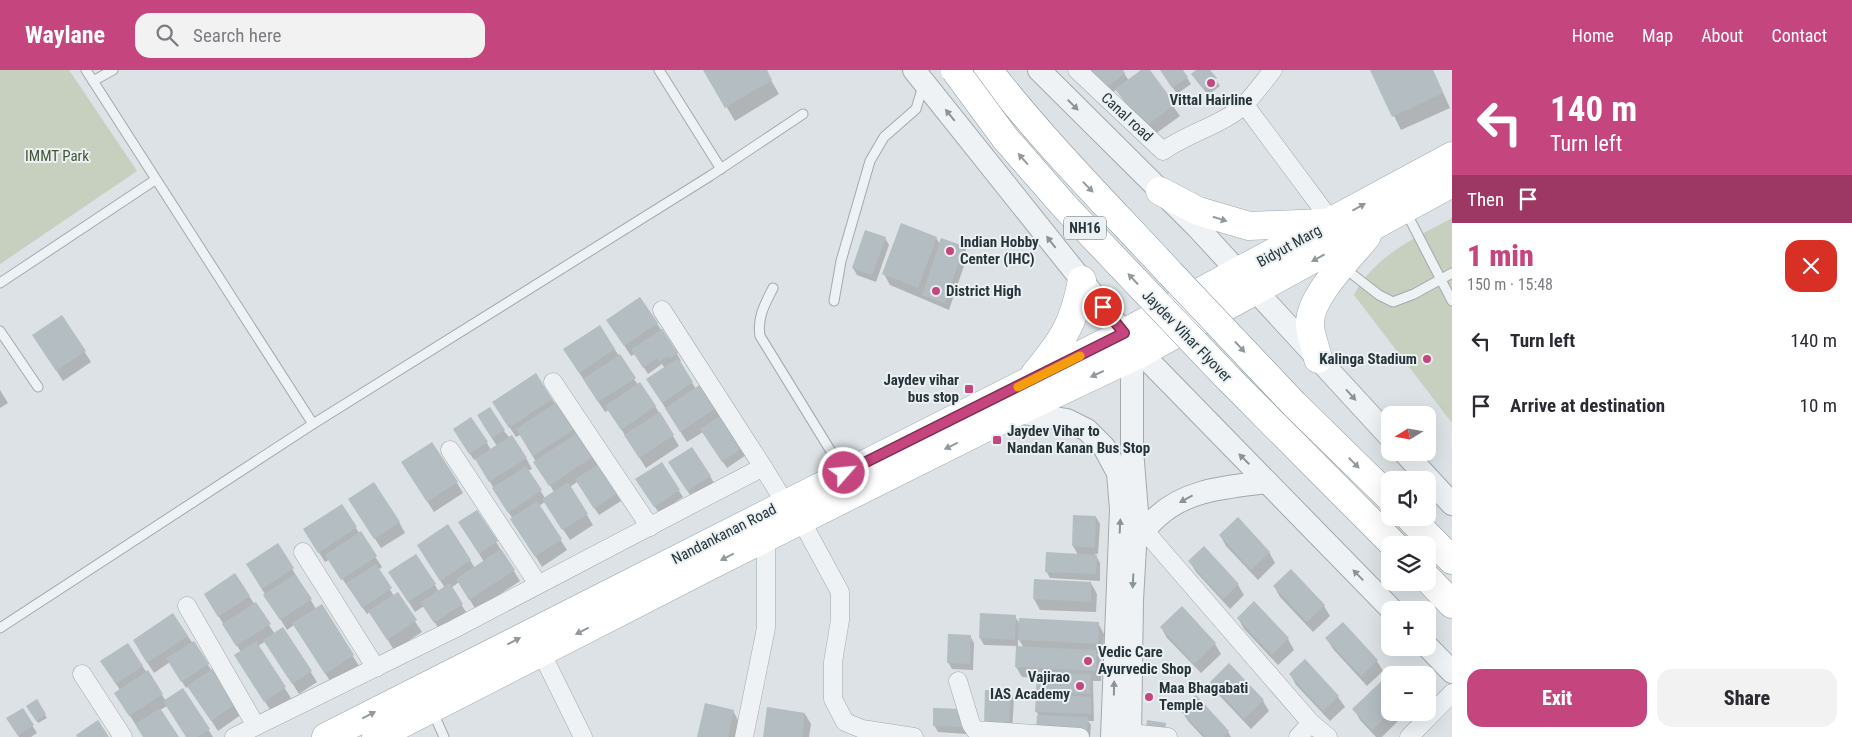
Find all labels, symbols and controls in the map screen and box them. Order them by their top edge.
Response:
search box [135,13,485,58]
text: Waylane [25,21,105,49]
icon: search [153,21,181,49]
text: Search here [193,24,281,47]
text: Home [1572,25,1614,46]
text: Map [1642,25,1673,46]
text: About [1701,25,1743,46]
text: Contact [1771,25,1827,46]
marker: Vittal Hairline [1205,77,1217,89]
street label: Canal road [1098,89,1156,145]
text: 140 m [1550,89,1637,130]
icon: left [1467,90,1532,155]
place label: Vittal Hairline [1169,91,1253,109]
one-way arrow [1067,99,1079,111]
one-way arrow [944,109,955,122]
text: Turn left [1550,131,1622,156]
park label: IMMT Park [25,147,89,165]
one-way arrow [1017,153,1029,165]
one-way arrow [1082,180,1094,192]
icon: arrive [1514,185,1542,213]
text: Then [1467,188,1504,211]
one-way arrow [1351,203,1366,211]
one-way arrow [1212,215,1227,223]
road number: NH16 [1064,216,1106,240]
street label: Bidyut Marg [1254,221,1324,271]
place label: Indian Hobby Center (IHC) [960,233,1039,268]
one-way arrow [1046,235,1056,249]
text: 1 min [1467,238,1534,273]
button: close [1785,240,1837,292]
marker: Indian Hobby Center (IHC) [944,245,956,257]
one-way arrow [1311,253,1324,262]
one-way arrow [1127,273,1139,285]
text: 150 m · 15:48 [1467,275,1553,294]
place label: District High [946,282,1021,300]
marker: District High [930,285,942,297]
pin [1082,286,1124,328]
street label: Jaydev Vihar Flyover [1138,286,1236,386]
icon: arrive [1089,293,1117,321]
icon: left [1467,327,1495,355]
text: Turn left [1510,329,1575,352]
text: 140 m [1790,329,1837,352]
one-way arrow [1234,341,1246,353]
place label: Kalinga Stadium [1319,350,1417,368]
marker: Kalinga Stadium [1421,353,1433,365]
one-way arrow [1090,370,1104,378]
place label: Jaydev vihar bus stop [883,371,959,406]
marker: Jaydev vihar bus stop [963,383,975,395]
one-way arrow [1345,388,1357,400]
icon: arrive [1467,392,1495,420]
text: Arrive at destination [1510,394,1665,417]
text: 10 m [1800,394,1837,417]
north arrow [1381,406,1436,461]
map controls [1381,406,1436,721]
place label: Jaydev Vihar to Nandan Kanan Bus Stop [1007,422,1150,457]
marker: Jaydev Vihar to Nandan Kanan Bus Stop [991,434,1003,446]
one-way arrow [944,442,958,450]
position arrow [817,446,869,498]
one-way arrow [1238,453,1250,465]
one-way arrow [1348,457,1360,469]
button: sound [1381,471,1436,526]
one-way arrow [1178,495,1193,503]
street label: Nandankanan Road [669,500,779,568]
one-way arrow [1116,518,1124,534]
button: layers [1381,536,1436,591]
one-way arrow [720,553,734,561]
one-way arrow [1352,569,1364,581]
one-way arrow [1129,573,1137,589]
button: + [1381,601,1436,656]
one-way arrow [575,627,589,635]
one-way arrow [507,636,521,644]
place label: Vedic Care Ayurvedic Shop [1098,643,1192,678]
marker: Vedic Care Ayurvedic Shop [1082,655,1094,667]
button: − [1381,666,1436,721]
place label: Vajirao IAS Academy [990,668,1070,703]
button: Exit [1467,669,1647,727]
button: Share [1657,669,1837,727]
place label: Maa Bhagabati Temple [1159,679,1248,714]
marker: Vajirao IAS Academy [1074,680,1086,692]
one-way arrow [1110,680,1118,696]
marker: Maa Bhagabati Temple [1143,691,1155,703]
one-way arrow [362,711,376,719]

